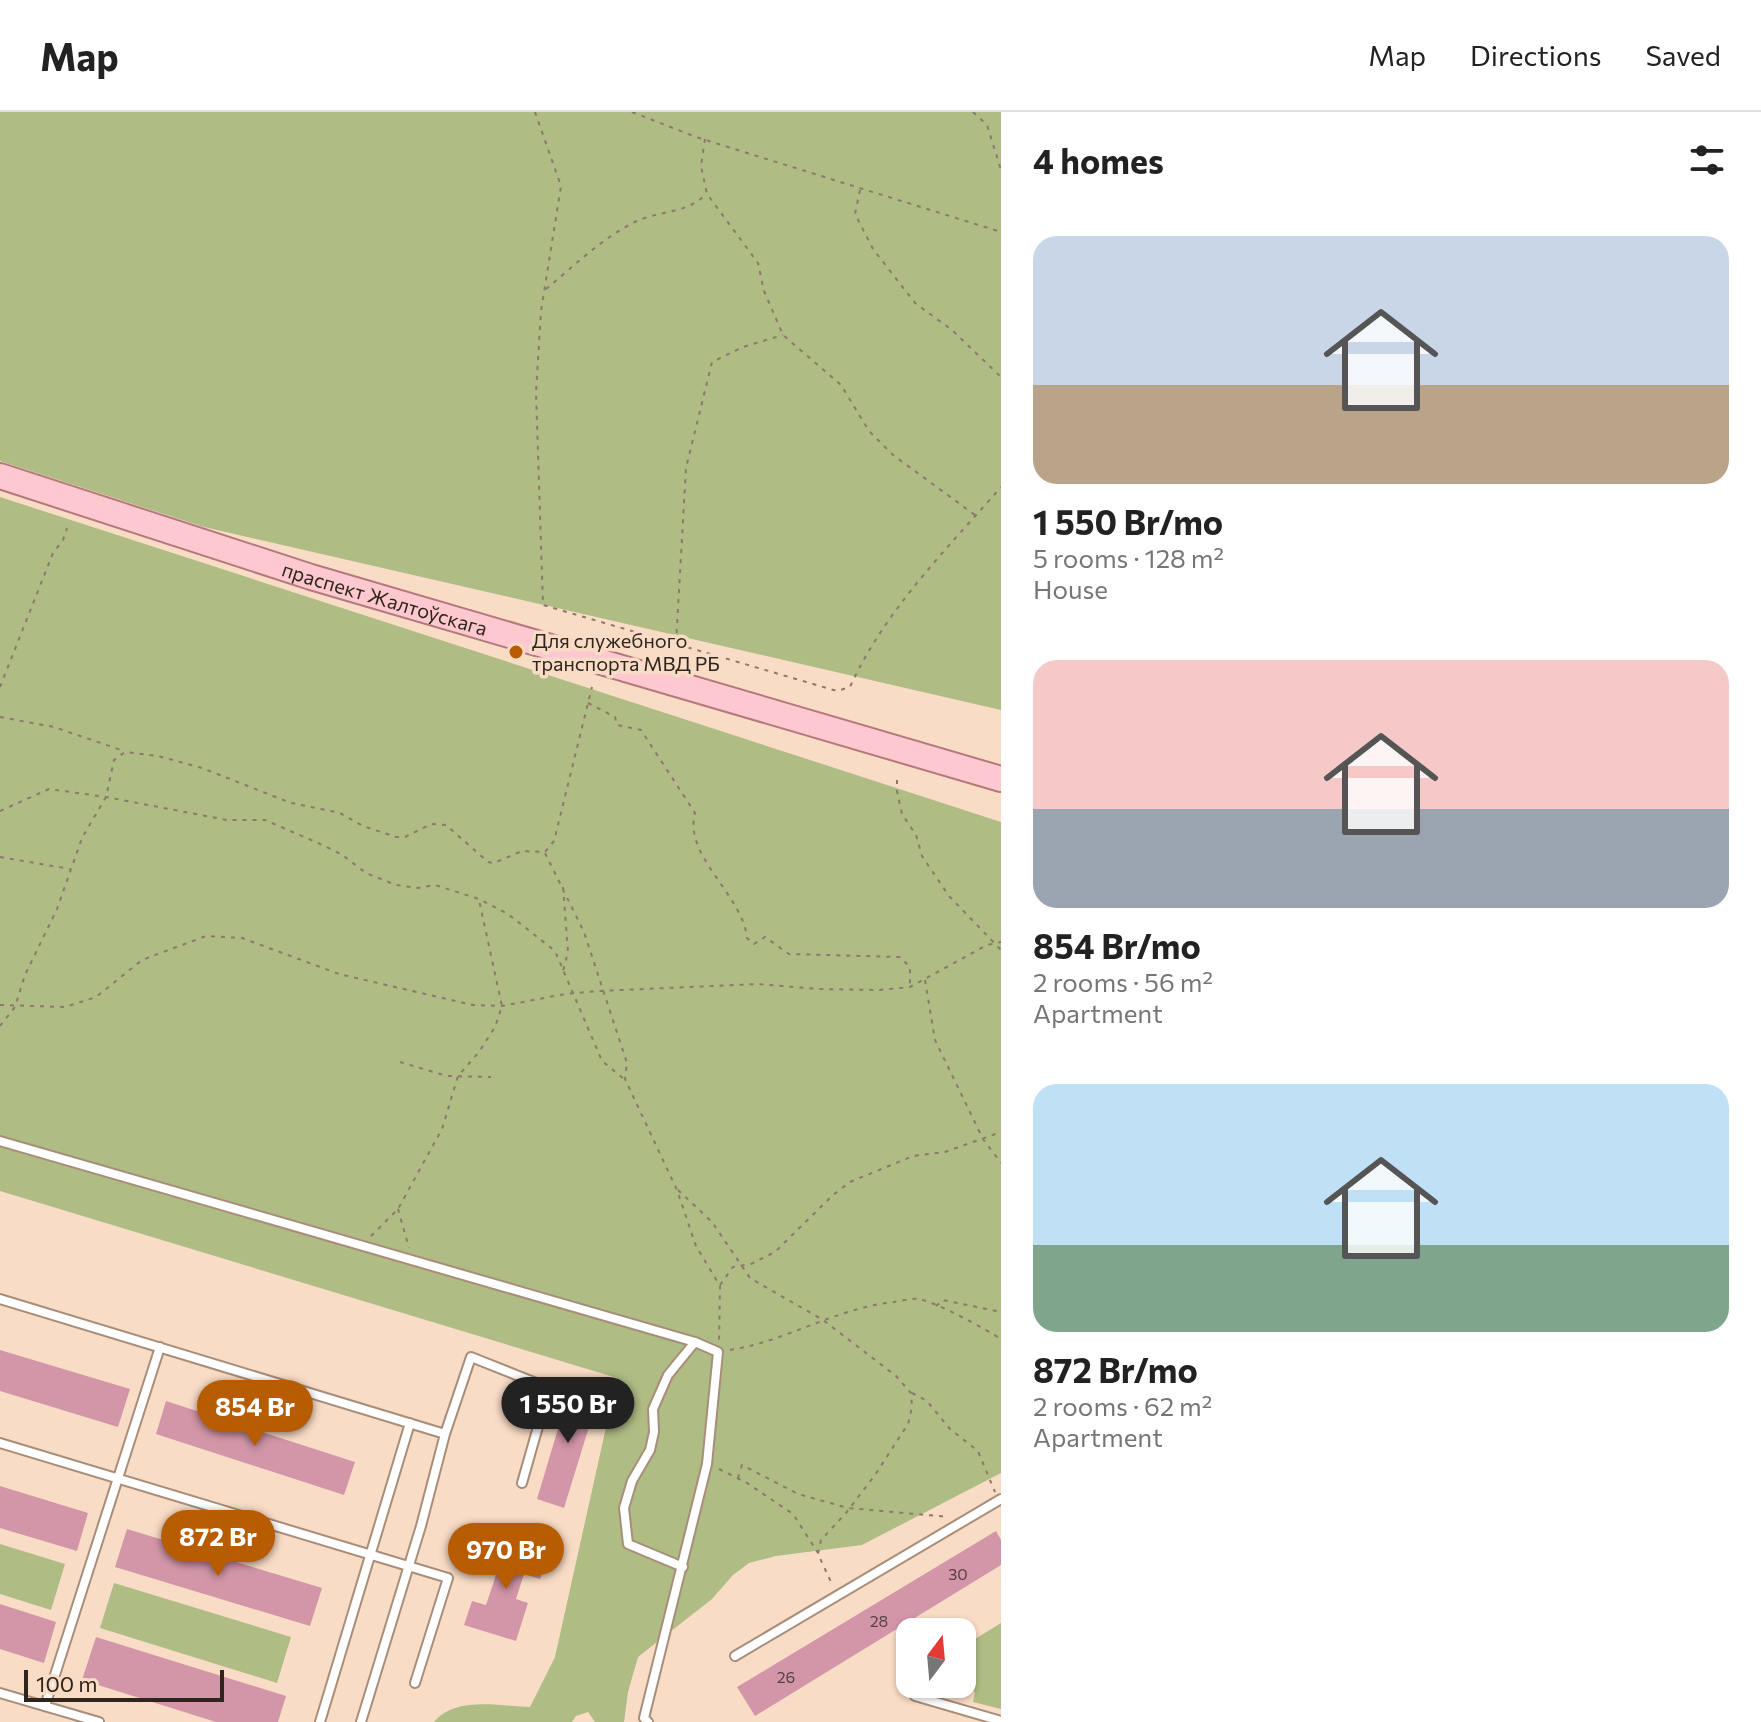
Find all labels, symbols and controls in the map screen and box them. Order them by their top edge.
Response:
text: Map [40,32,119,79]
text: Map [1368,38,1426,72]
text: Directions [1470,38,1601,72]
text: Saved [1645,38,1721,72]
icon: filters [1685,138,1729,182]
text: 4 homes [1033,139,1164,181]
icon: home [1309,288,1453,432]
text: 1 550 Br/mo [1033,500,1223,542]
text: 5 rooms · 128 m² [1033,542,1224,573]
street label: праспект Жалтоўскага [279,556,490,640]
text: House [1033,573,1108,604]
place label: Для служебного транспорта МВД РБ [532,628,720,675]
marker: Для служебного транспорта МВД РБ [507,643,525,661]
icon: home [1309,712,1453,856]
text: 854 Br/mo [1033,924,1201,966]
text: 2 rooms · 56 m² [1033,966,1213,997]
text: Apartment [1033,997,1163,1028]
icon: home [1309,1136,1453,1280]
text: 872 Br/mo [1033,1348,1198,1390]
pin: 1 550 Br [485,1377,651,1445]
pin: 854 Br [190,1380,320,1448]
text: 1 550 Br [519,1387,617,1418]
text: 854 Br [215,1390,295,1421]
text: 2 rooms · 62 m² [1033,1390,1212,1421]
text: Apartment [1033,1421,1163,1452]
pin: 872 Br [153,1510,283,1578]
text: 872 Br [179,1520,257,1551]
pin: 970 Br [441,1523,571,1591]
text: 970 Br [466,1533,546,1564]
house number: 30 [948,1564,968,1583]
house number: 28 [870,1611,888,1630]
north arrow [896,1618,976,1698]
map controls [896,1618,976,1698]
scale bar [24,1666,224,1702]
house number: 26 [777,1667,795,1686]
text: 100 m [36,1670,98,1697]

